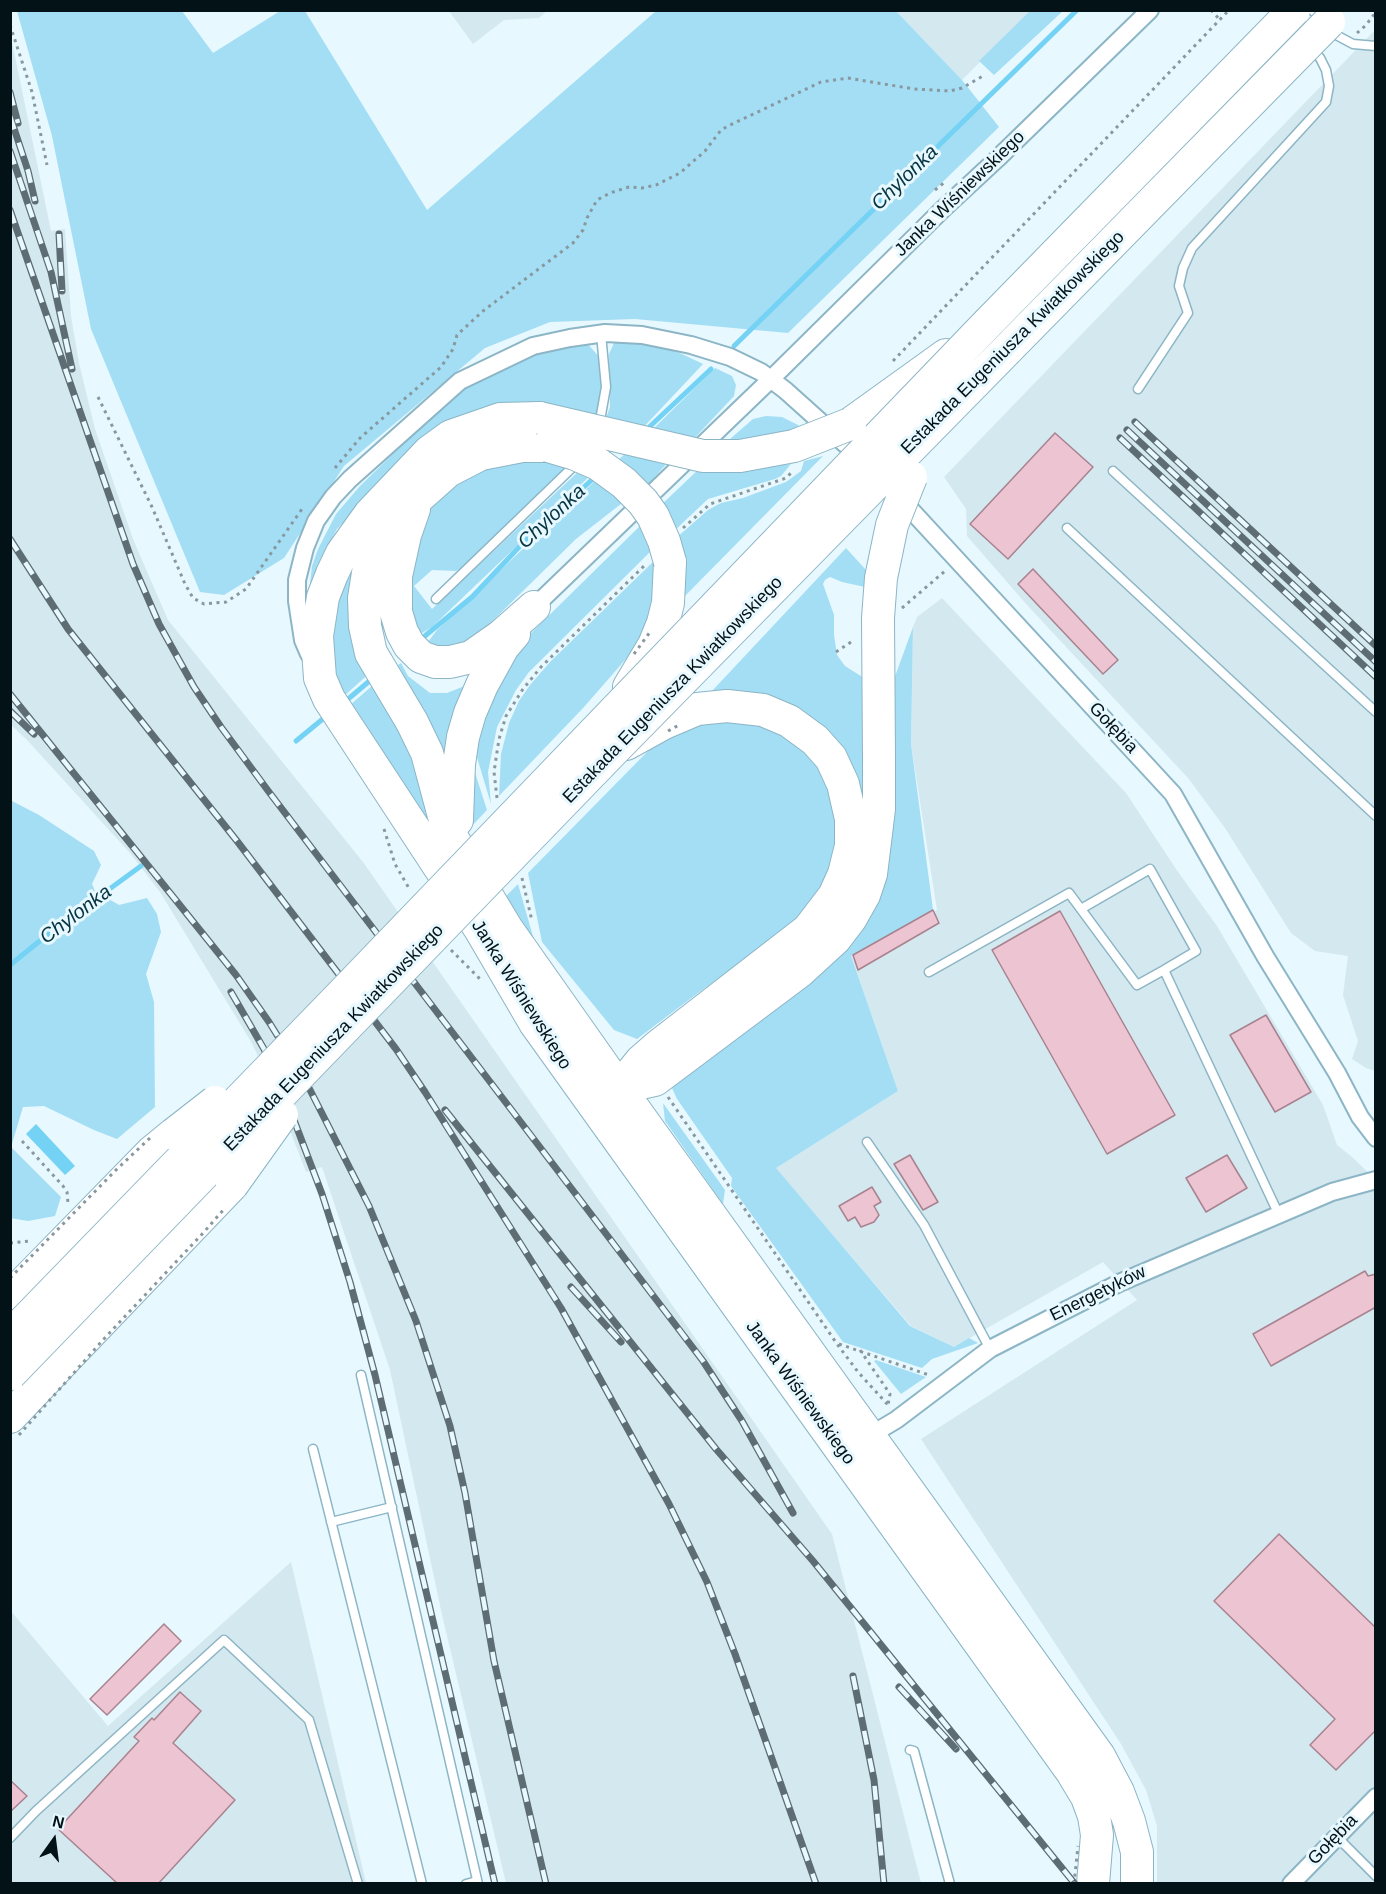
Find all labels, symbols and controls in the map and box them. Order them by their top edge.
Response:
street label: Janka Wiśniewskiego [891,126,1029,262]
water label: Chylonka [867,140,943,216]
street label: Estakada Eugeniusza Kwiatkowskiego [897,227,1129,459]
water label: Chylonka [513,480,591,554]
street label: Estakada Eugeniusza Kwiatkowskiego [559,572,787,808]
street label: Gołębia [1084,698,1142,758]
water label: Chylonka [35,880,117,950]
street label: Janka Wiśniewskiego [466,916,576,1074]
street label: Estakada Eugeniusza Kwiatkowskiego [220,920,448,1156]
street label: Energetyków [1047,1261,1149,1327]
street label: Janka Wiśniewskiego [741,1317,859,1469]
north arrow [24,1810,84,1870]
street label: Gołębia [1304,1810,1362,1870]
text: N [51,1812,66,1832]

